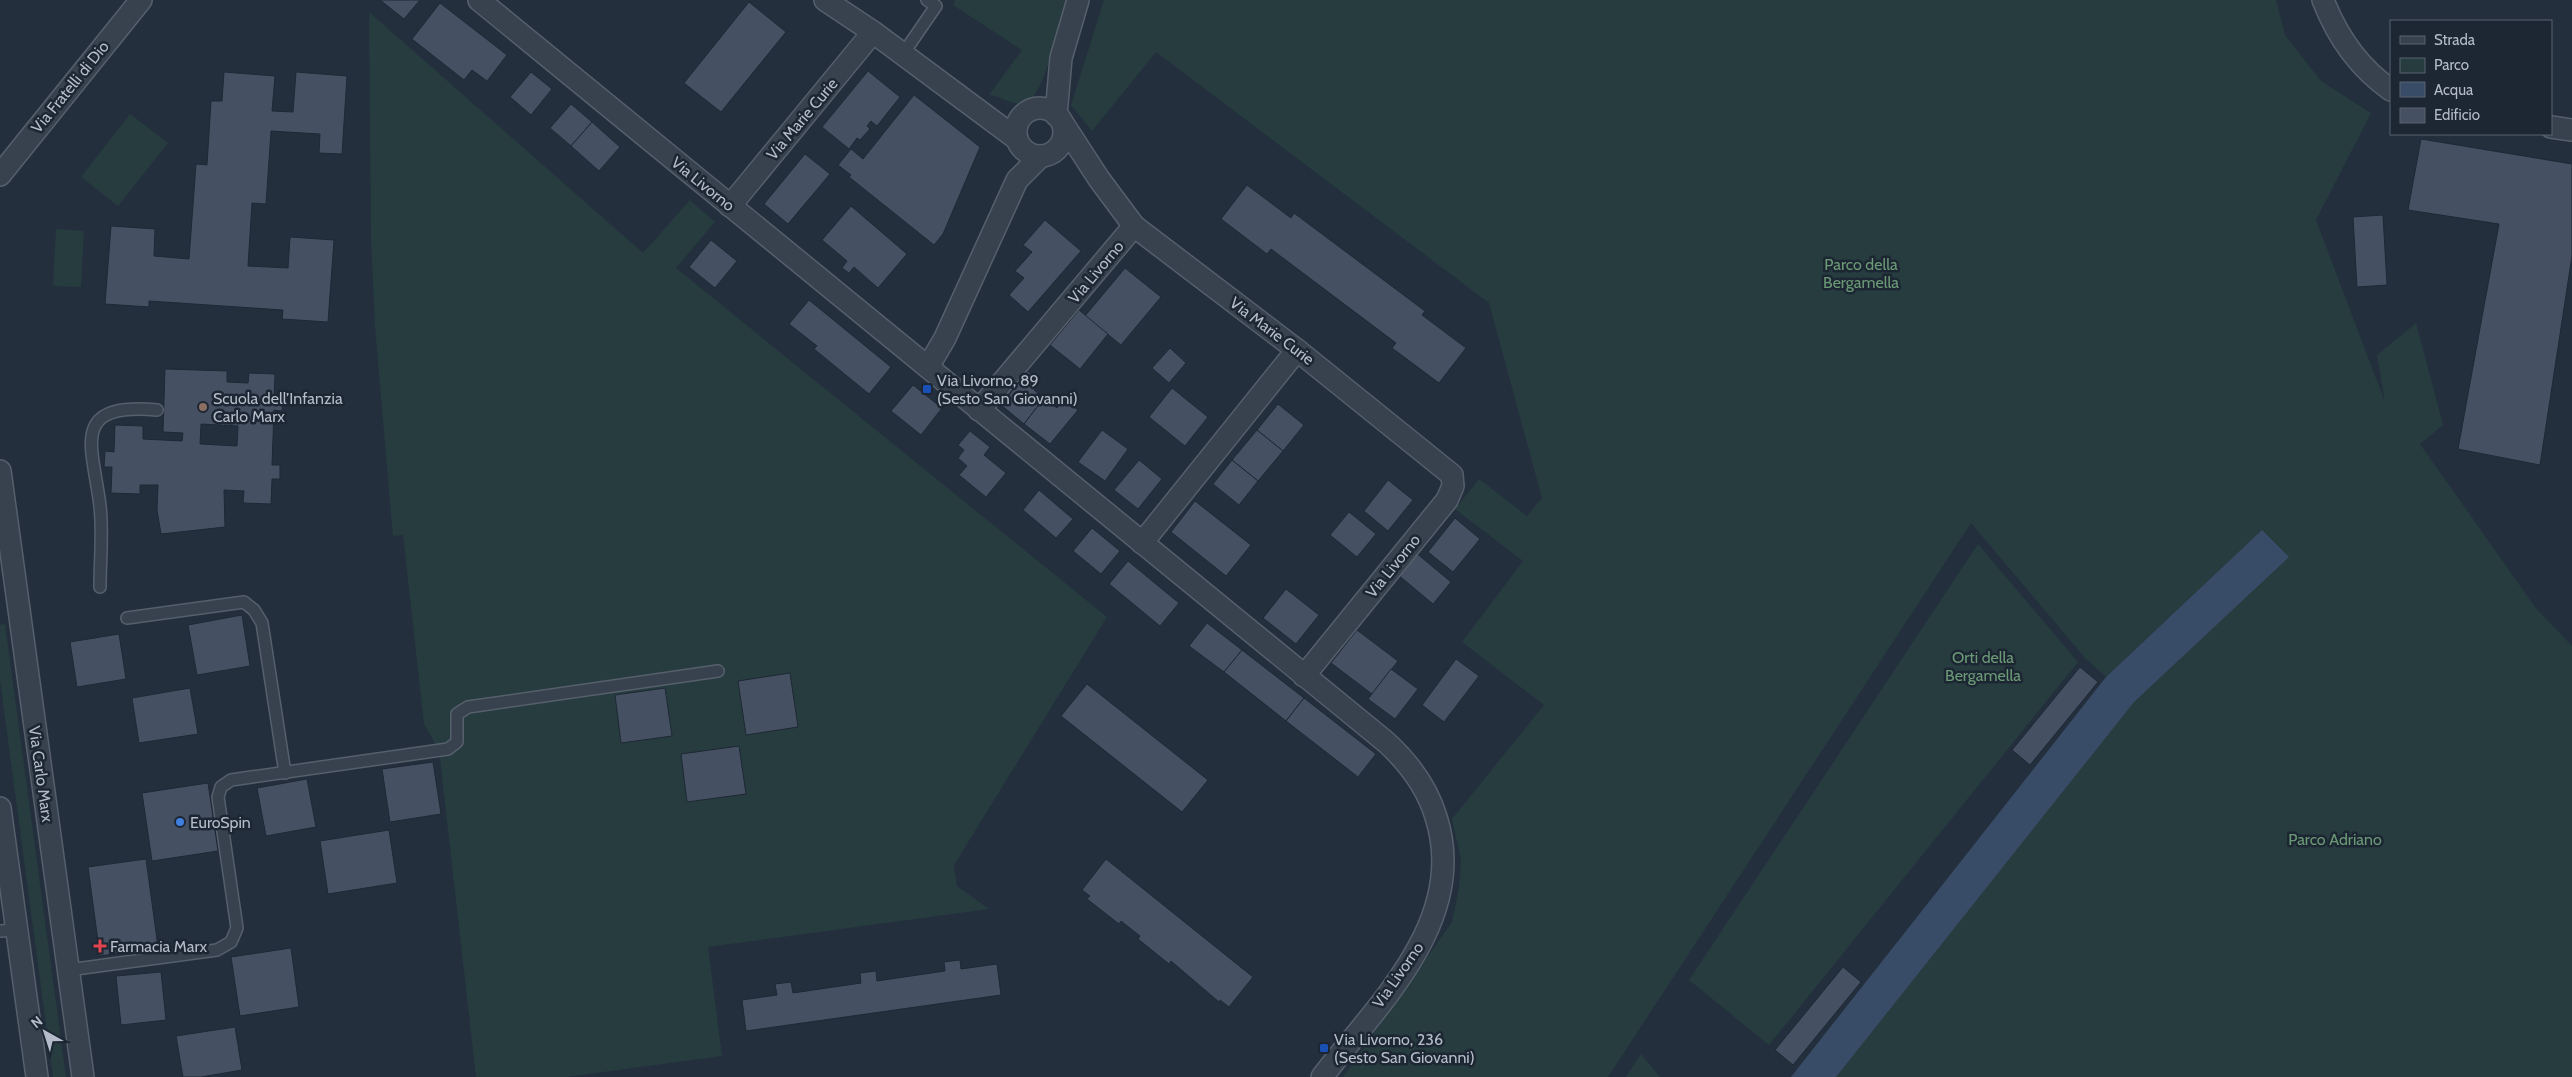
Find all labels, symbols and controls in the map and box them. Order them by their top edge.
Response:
legend [2390,20,2552,135]
text: Strada [2434,31,2476,49]
street label: Via Fratelli di Dio [27,37,113,137]
text: Parco [2434,56,2469,74]
street label: Via Marie Curie [762,74,842,164]
text: Acqua [2434,81,2474,99]
text: Edificio [2434,106,2480,124]
street label: Via Livorno [668,153,739,215]
street label: Via Livorno [1064,237,1128,307]
park label: Parco della Bergamella [1823,255,1899,292]
street label: Via Marie Curie [1226,293,1318,369]
place label: Via Livorno, 89 (Sesto San Giovanni) [937,371,1078,408]
marker: Via Livorno, 89 (Sesto San Giovanni) [921,383,933,395]
place label: Scuola dell’Infanzia Carlo Marx [213,389,343,426]
marker: Scuola dell’Infanzia Carlo Marx [197,401,209,413]
street label: Via Livorno [1362,530,1424,601]
park label: Orti della Bergamella [1945,648,2021,685]
street label: Via Carlo Marx [25,725,57,824]
place label: EuroSpin [190,813,251,832]
marker: EuroSpin [174,816,186,828]
park label: Parco Adriano [2288,830,2382,849]
place label: Farmacia Marx [110,937,207,956]
street label: Via Livorno [1368,938,1428,1012]
marker: Farmacia Marx [94,940,106,952]
north arrow [20,1007,70,1057]
text: N [27,1012,46,1032]
place label: Via Livorno, 236 (Sesto San Giovanni) [1334,1030,1475,1067]
marker: Via Livorno, 236 (Sesto San Giovanni) [1318,1042,1330,1054]

